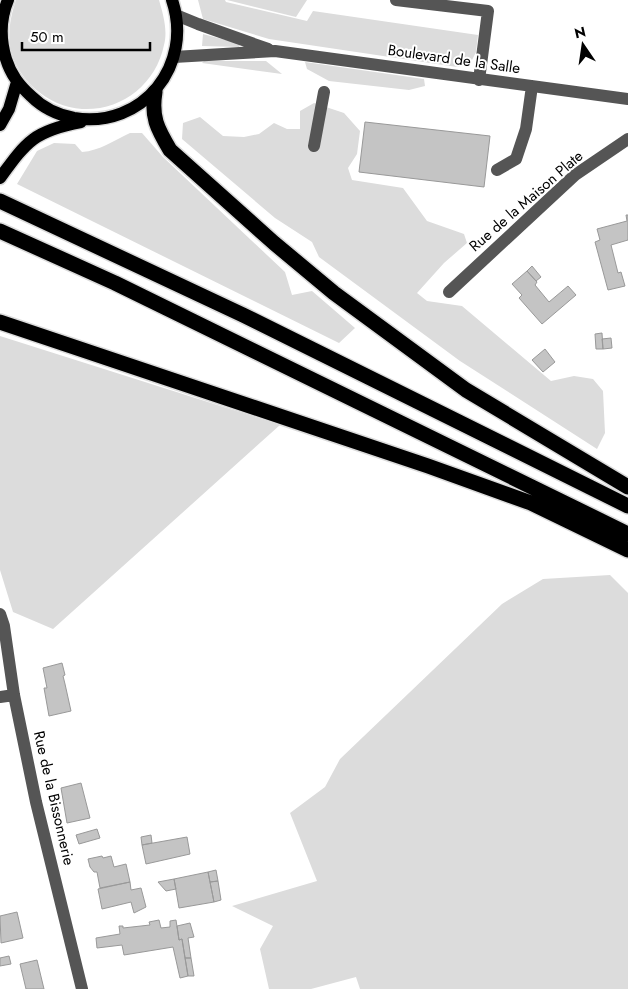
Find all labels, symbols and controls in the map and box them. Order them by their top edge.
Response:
scale bar [22,20,150,52]
north arrow [558,20,608,70]
text: N [572,21,588,43]
text: 50 m [30,26,64,48]
street label: Boulevard de la Salle [386,39,522,79]
street label: Rue de la Maison Plate [464,145,588,257]
street label: Rue de la Bissonnerie [28,729,80,868]

